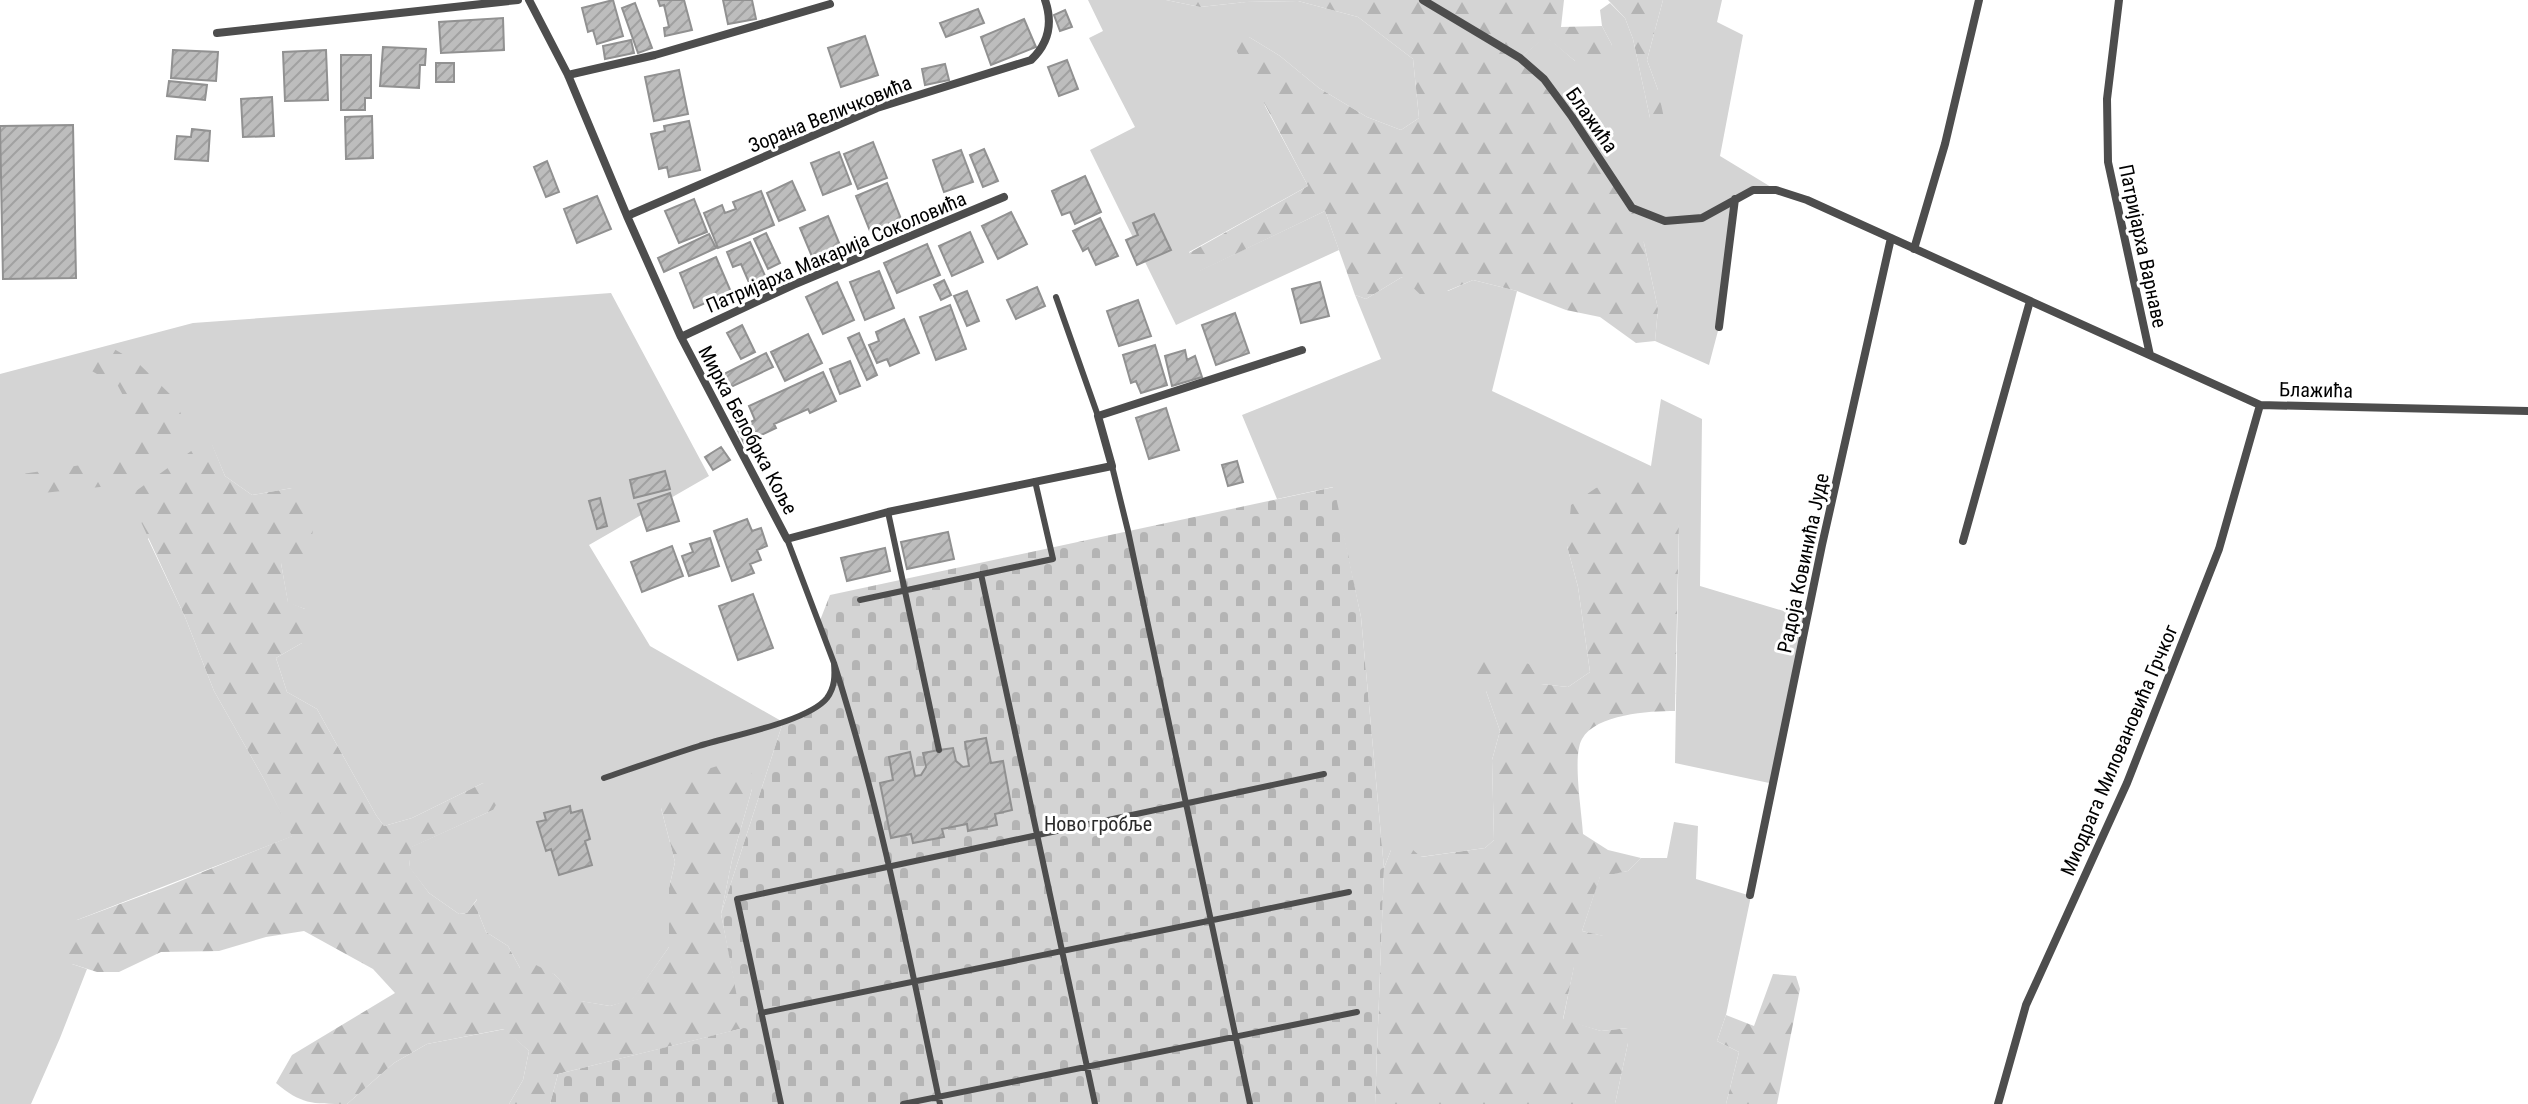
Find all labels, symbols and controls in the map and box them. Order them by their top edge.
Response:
street label: Зорана Величковића [745,70,915,158]
street label: Блажића [1561,83,1623,157]
street label: Патријарха Варнаве [2114,162,2172,330]
street label: Патријарха Макарија Соколовића [702,186,970,318]
street label: Мирка Белобрка Коље [693,342,803,518]
street label: Блажића [2279,377,2353,403]
street label: Радоја Ковинића Јуде [1772,471,1834,655]
street label: Миодрага Миловановића Грчког [2055,620,2183,879]
park label: Ново гробље [1044,812,1152,836]

